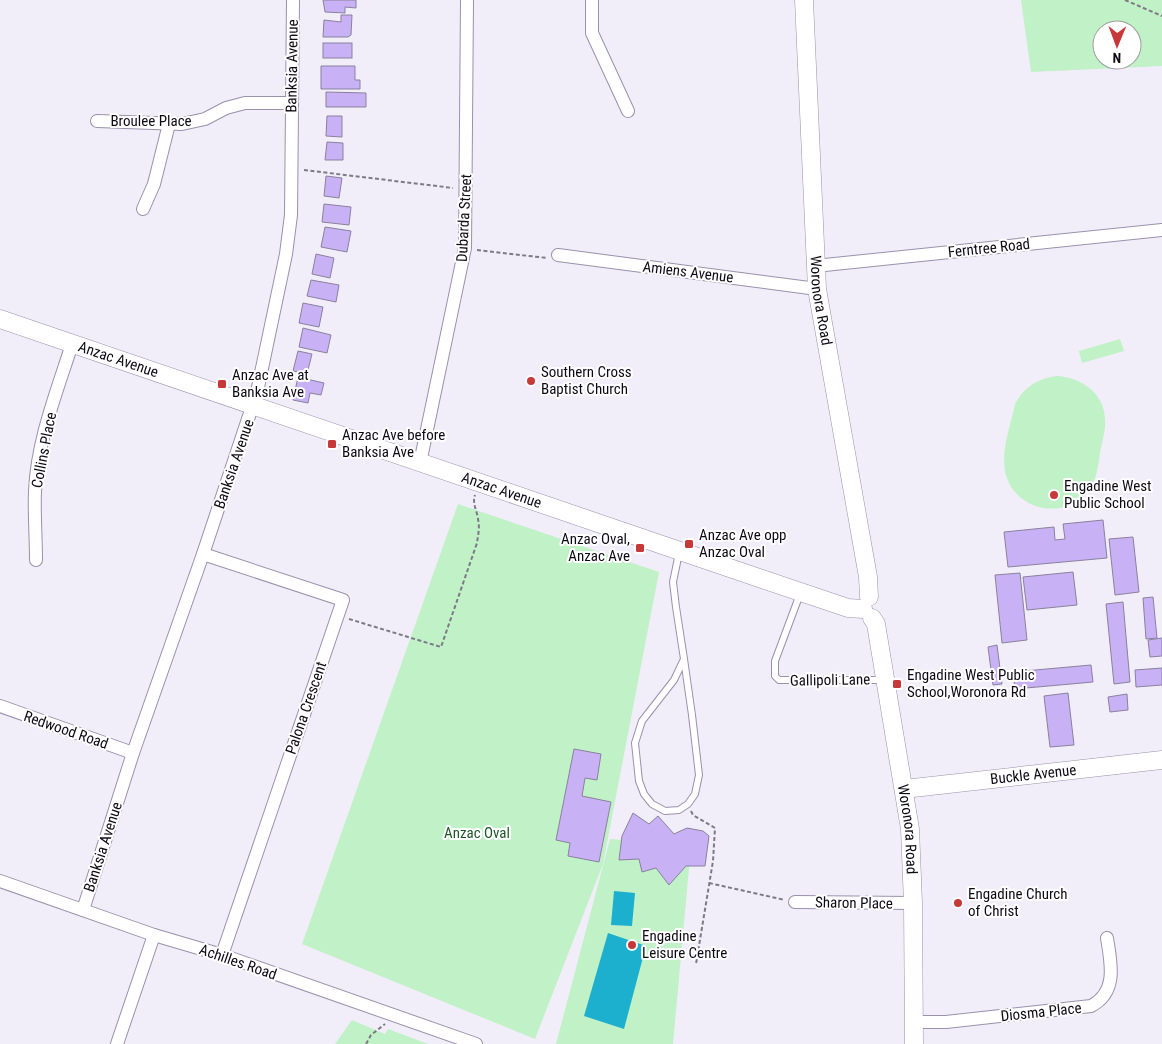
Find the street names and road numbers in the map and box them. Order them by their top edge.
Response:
street label: Banksia Avenue [282,19,302,113]
street label: Broulee Place [110,112,192,130]
street label: Dubarda Street [453,174,475,262]
street label: Ferntree Road [947,235,1031,261]
street label: Woronora Road [807,255,836,347]
street label: Amiens Avenue [642,258,734,286]
street label: Anzac Avenue [76,337,161,381]
street label: Collins Place [28,411,60,489]
street label: Banksia Avenue [210,417,258,511]
street label: Anzac Avenue [459,468,544,512]
street label: Palona Crescent [282,659,330,757]
street label: Gallipoli Lane [790,670,870,690]
street label: Redwood Road [21,707,111,753]
street label: Buckle Avenue [989,761,1077,788]
street label: Woronora Road [894,783,921,875]
street label: Banksia Avenue [80,800,126,894]
street label: Sharon Place [815,893,893,913]
street label: Achilles Road [197,940,279,984]
street label: Diosma Place [1000,999,1082,1025]

